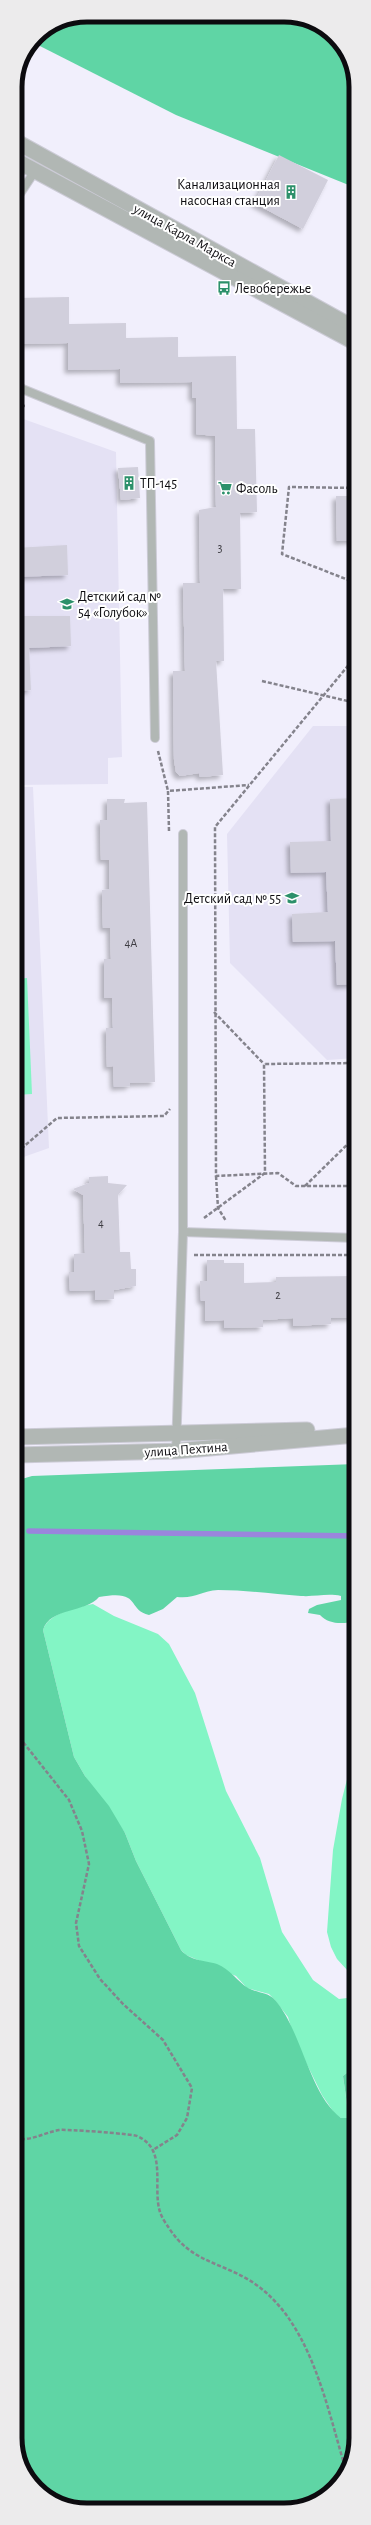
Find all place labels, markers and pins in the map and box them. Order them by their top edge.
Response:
place label: Канализационная насосная станция [177,178,280,208]
building icon: Канализационная насосная станция [283,184,299,200]
bus stop icon: Левобережье [216,280,232,296]
place label: Левобережье [235,282,311,296]
building icon: ТП-145 [121,475,137,491]
place label: ТП-145 [140,477,177,491]
supermarket icon: Фасоль [217,480,233,496]
place label: Фасоль [236,482,278,496]
place label: Детский сад № 54 «Голубок» [78,590,161,620]
school or university icon: Детский сад № 54 «Голубок» [59,596,75,612]
school or university icon: Детский сад № 55 [284,890,300,906]
place label: Детский сад № 55 [184,892,281,906]

